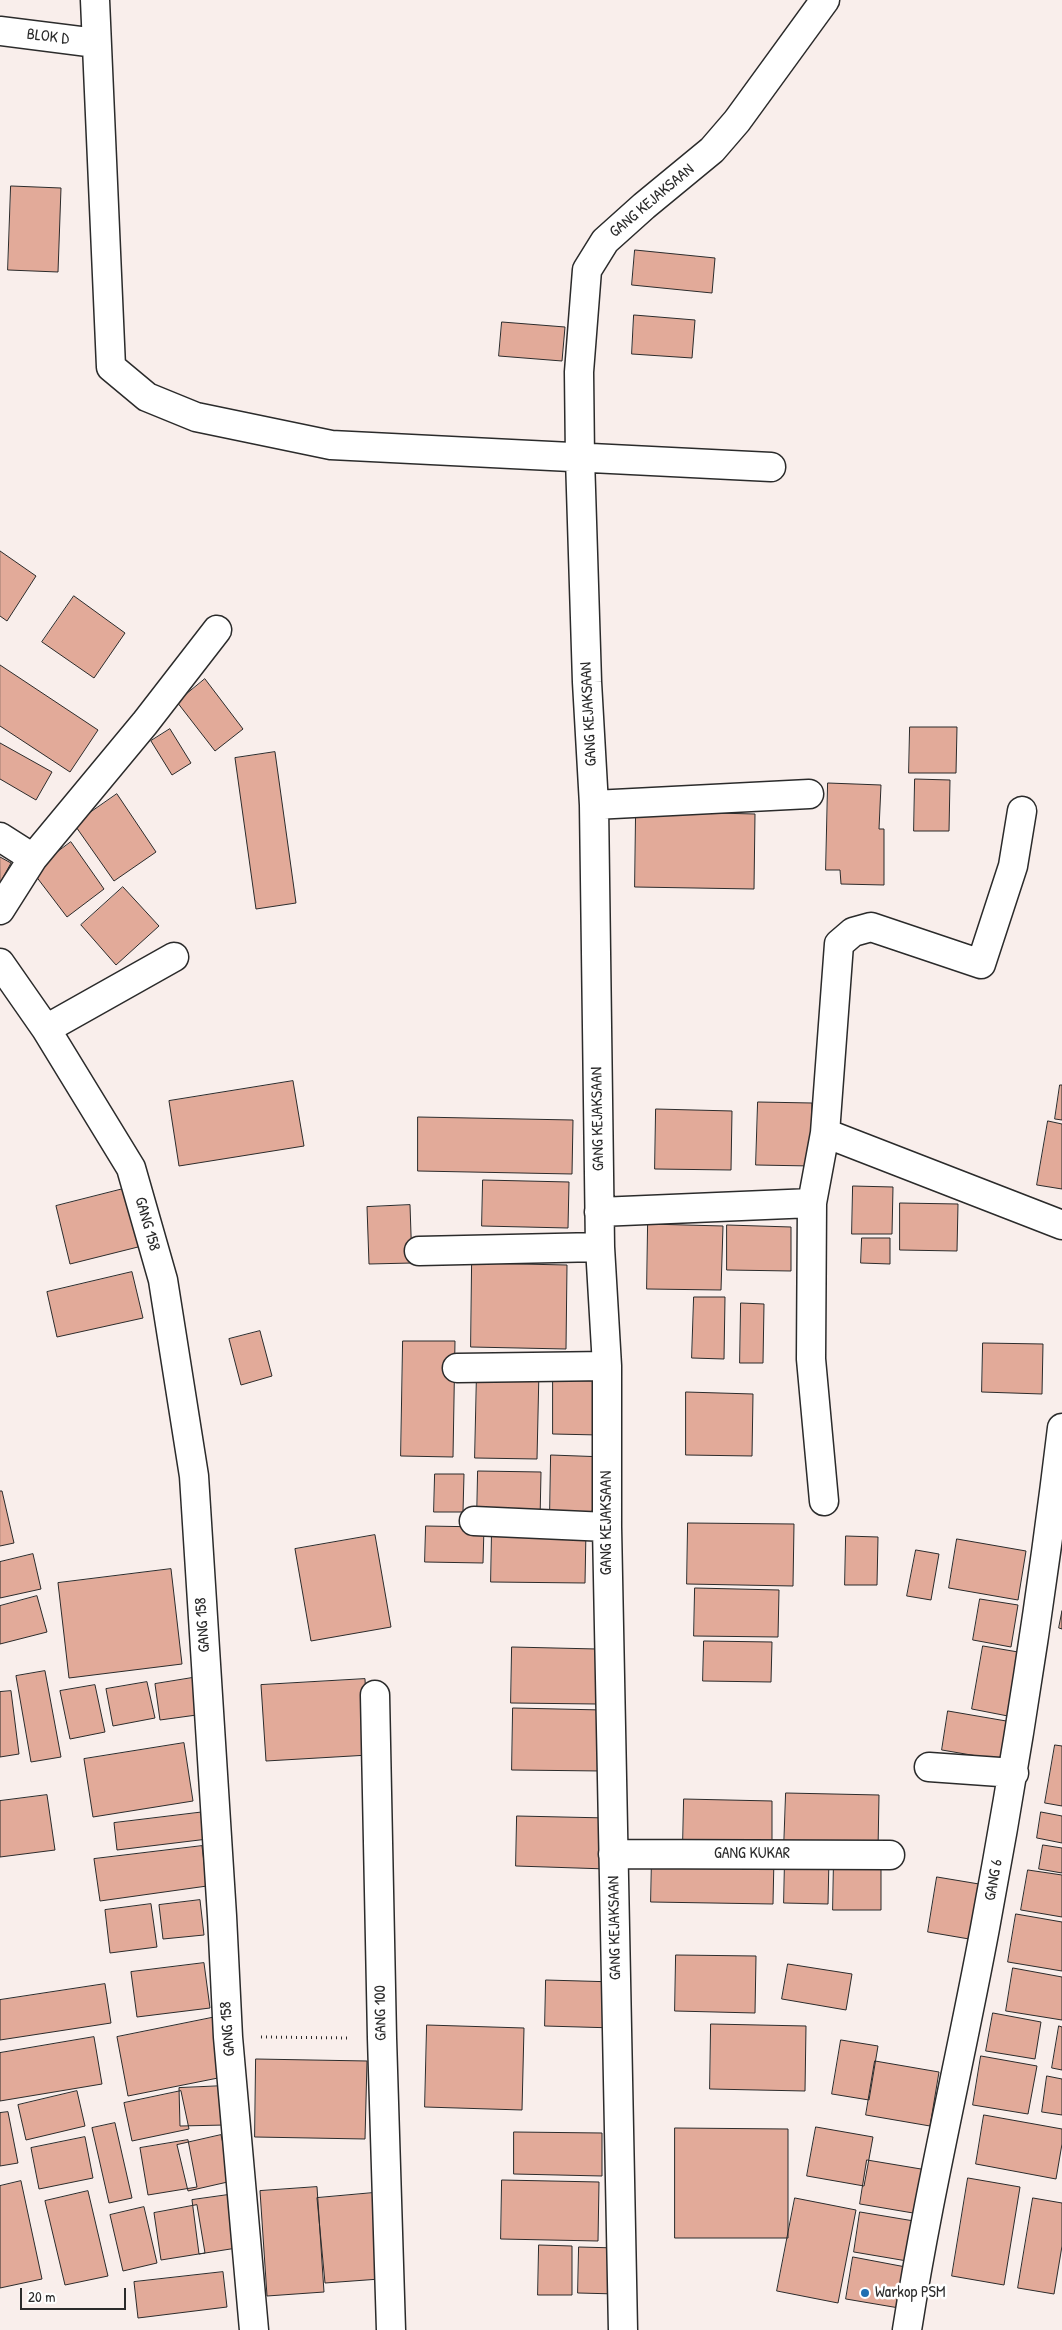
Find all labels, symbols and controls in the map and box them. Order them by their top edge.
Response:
street label: BLOK D [26,25,70,49]
street label: GANG KEJAKSAAN [606,160,698,242]
street label: GANG KEJAKSAAN [577,661,601,767]
street label: GANG KEJAKSAAN [587,1067,609,1171]
street label: GANG 158 [130,1195,164,1253]
street label: GANG KEJAKSAAN [597,1471,617,1575]
street label: GANG 158 [192,1597,214,1653]
street label: GANG KUKAR [714,1844,790,1864]
street label: GANG 6 [981,1858,1007,1902]
street label: GANG KEJAKSAAN [604,1876,626,1980]
street label: GANG 100 [371,1985,391,2041]
street label: GANG 158 [217,2001,239,2057]
scale bar [22,2278,129,2310]
place label: Warkop PSM [875,2283,945,2303]
text: 20 m [28,2286,55,2307]
marker: Warkop PSM [859,2287,871,2299]

